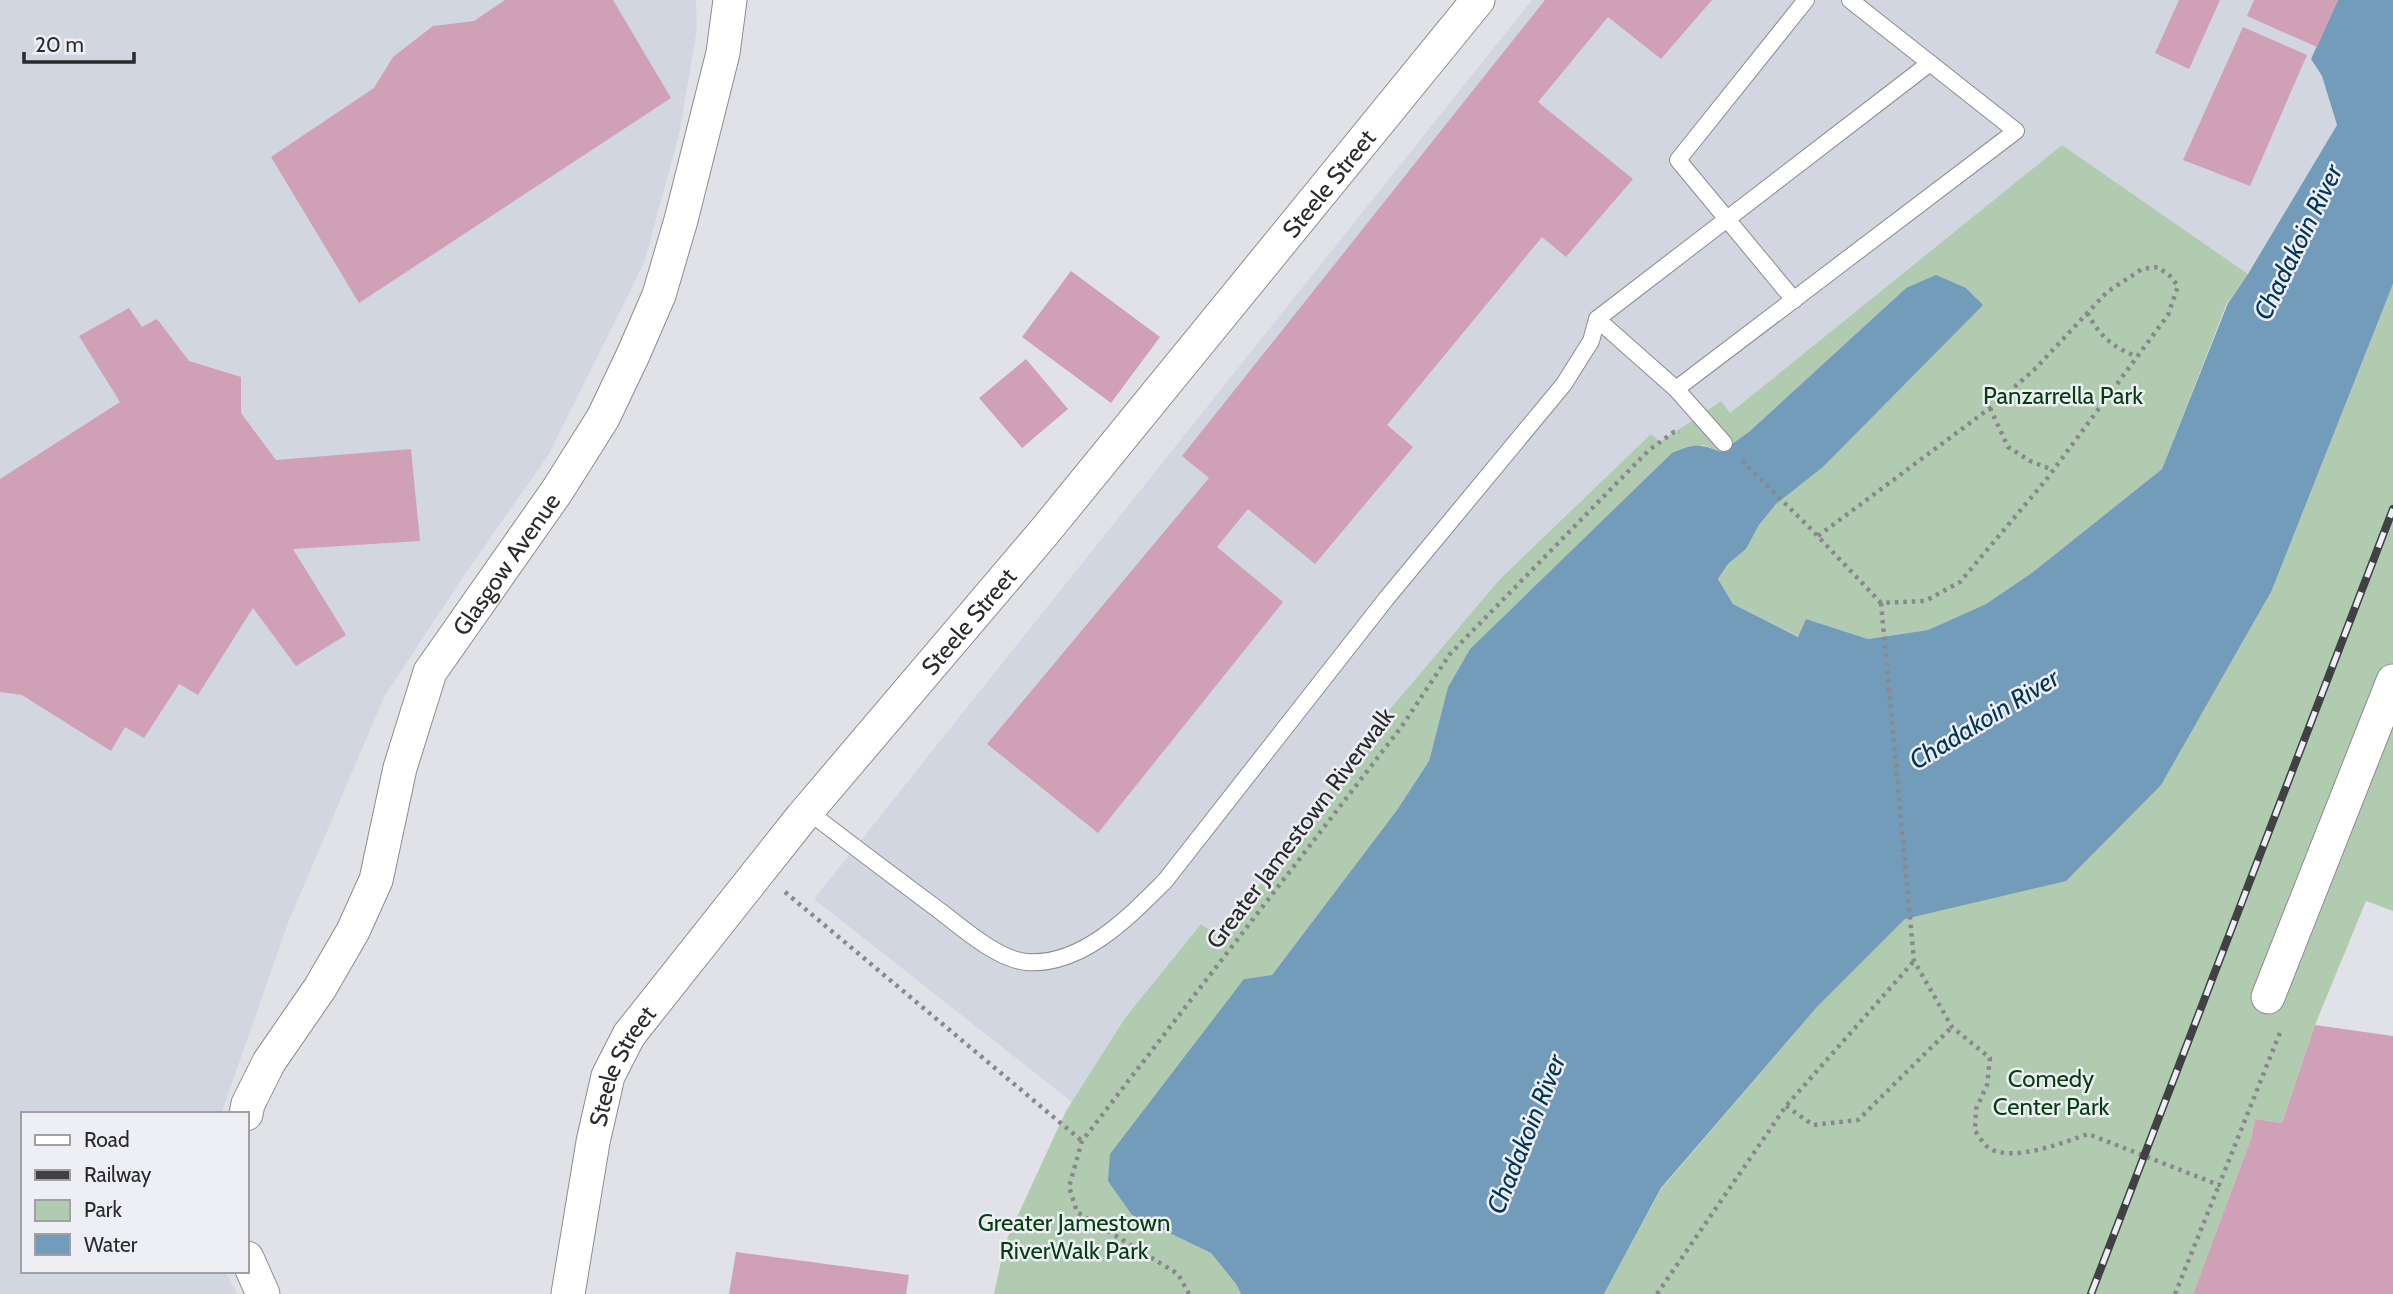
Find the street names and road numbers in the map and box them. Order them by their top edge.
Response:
street label: Steele Street [1276,123,1381,243]
street label: Glasgow Avenue [446,487,566,641]
street label: Steele Street [915,562,1022,681]
street label: Greater Jamestown Riverwalk [1200,702,1400,954]
street label: Steele Street [582,999,661,1129]

